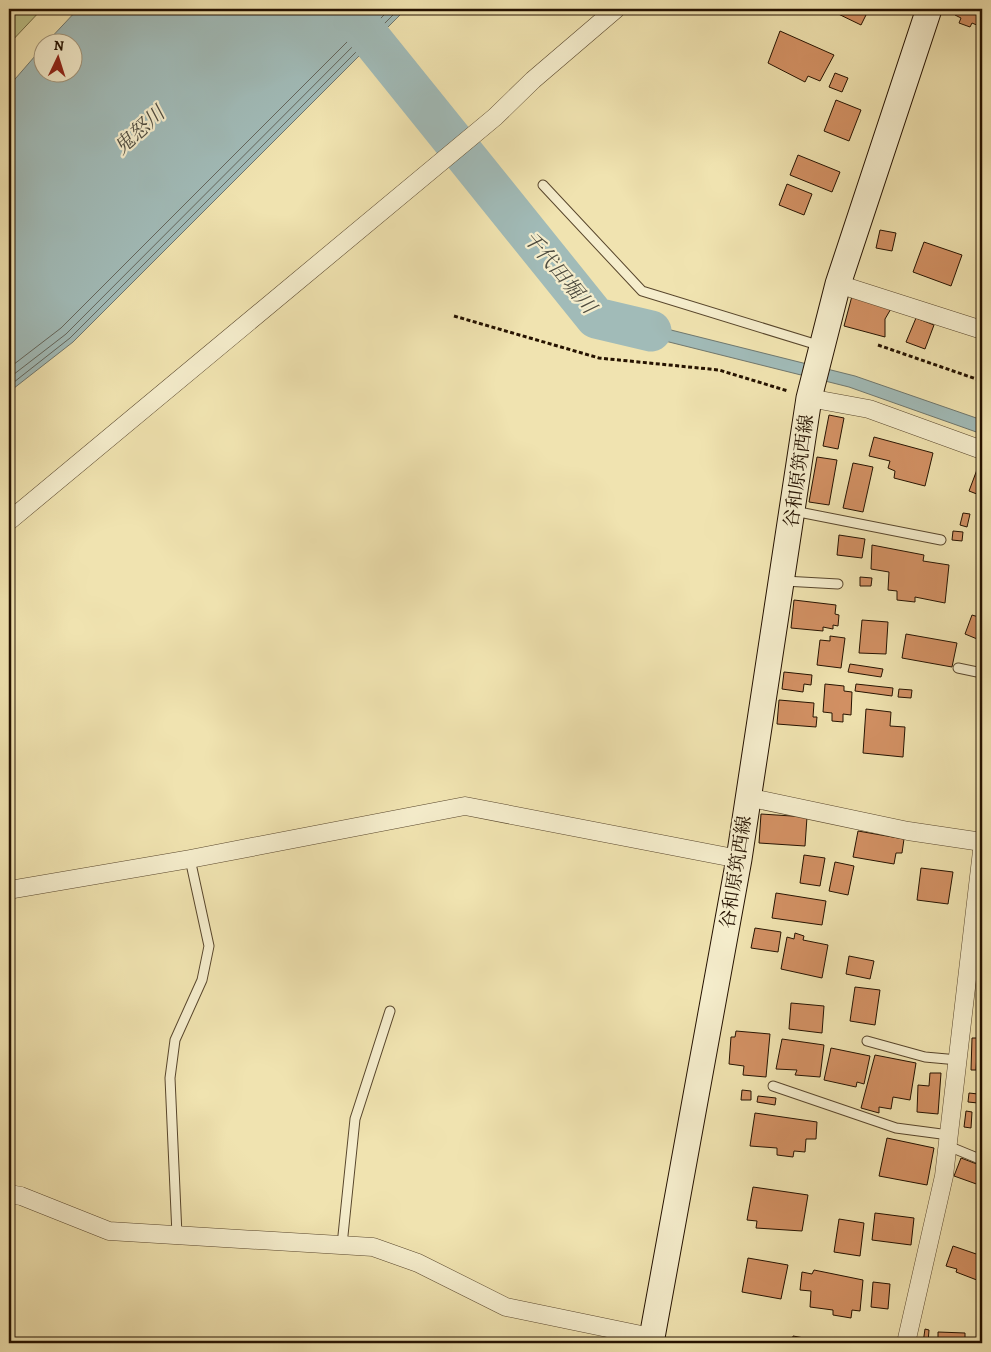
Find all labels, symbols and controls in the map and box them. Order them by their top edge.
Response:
north arrow [32,32,82,82]
text: N [53,36,65,55]
water label: 鬼怒川 [108,99,172,160]
water label: 千代田堀川 [517,225,603,321]
street label: 谷和原筑西線 [778,413,820,529]
street label: 谷和原筑西線 [714,814,758,930]

